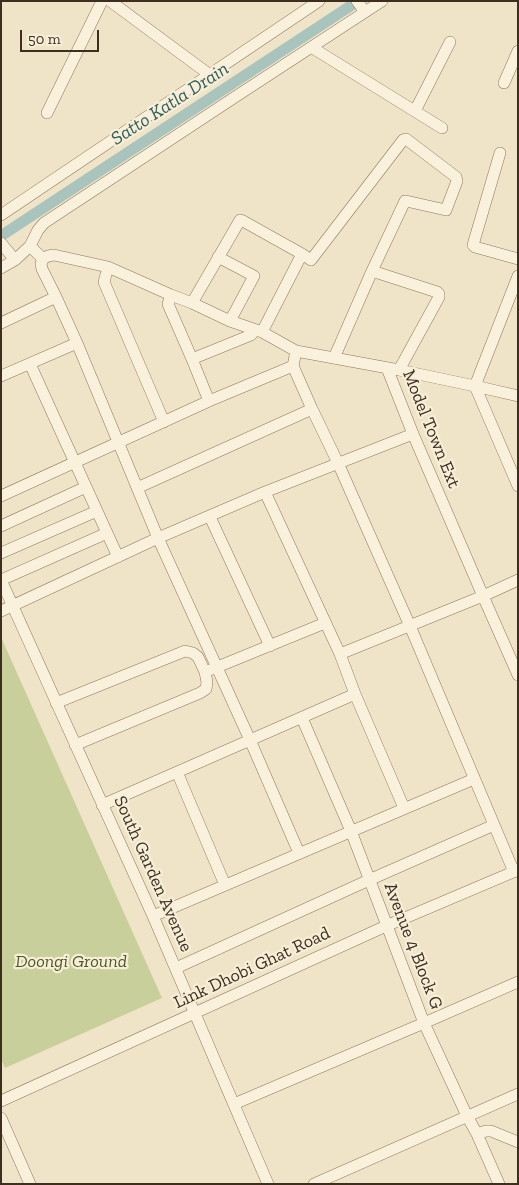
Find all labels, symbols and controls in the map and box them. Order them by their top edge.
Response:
scale bar [22,20,101,52]
text: 50 m [28,30,61,48]
water label: Satto Katla Drain [107,58,233,150]
street label: Model Town Ext [397,367,465,491]
street label: South Garden Avenue [109,793,197,955]
street label: Avenue 4 Block G [379,880,447,1012]
street label: Link Dhobi Ghat Road [170,922,334,1014]
park label: Doongi Ground [15,951,127,973]

